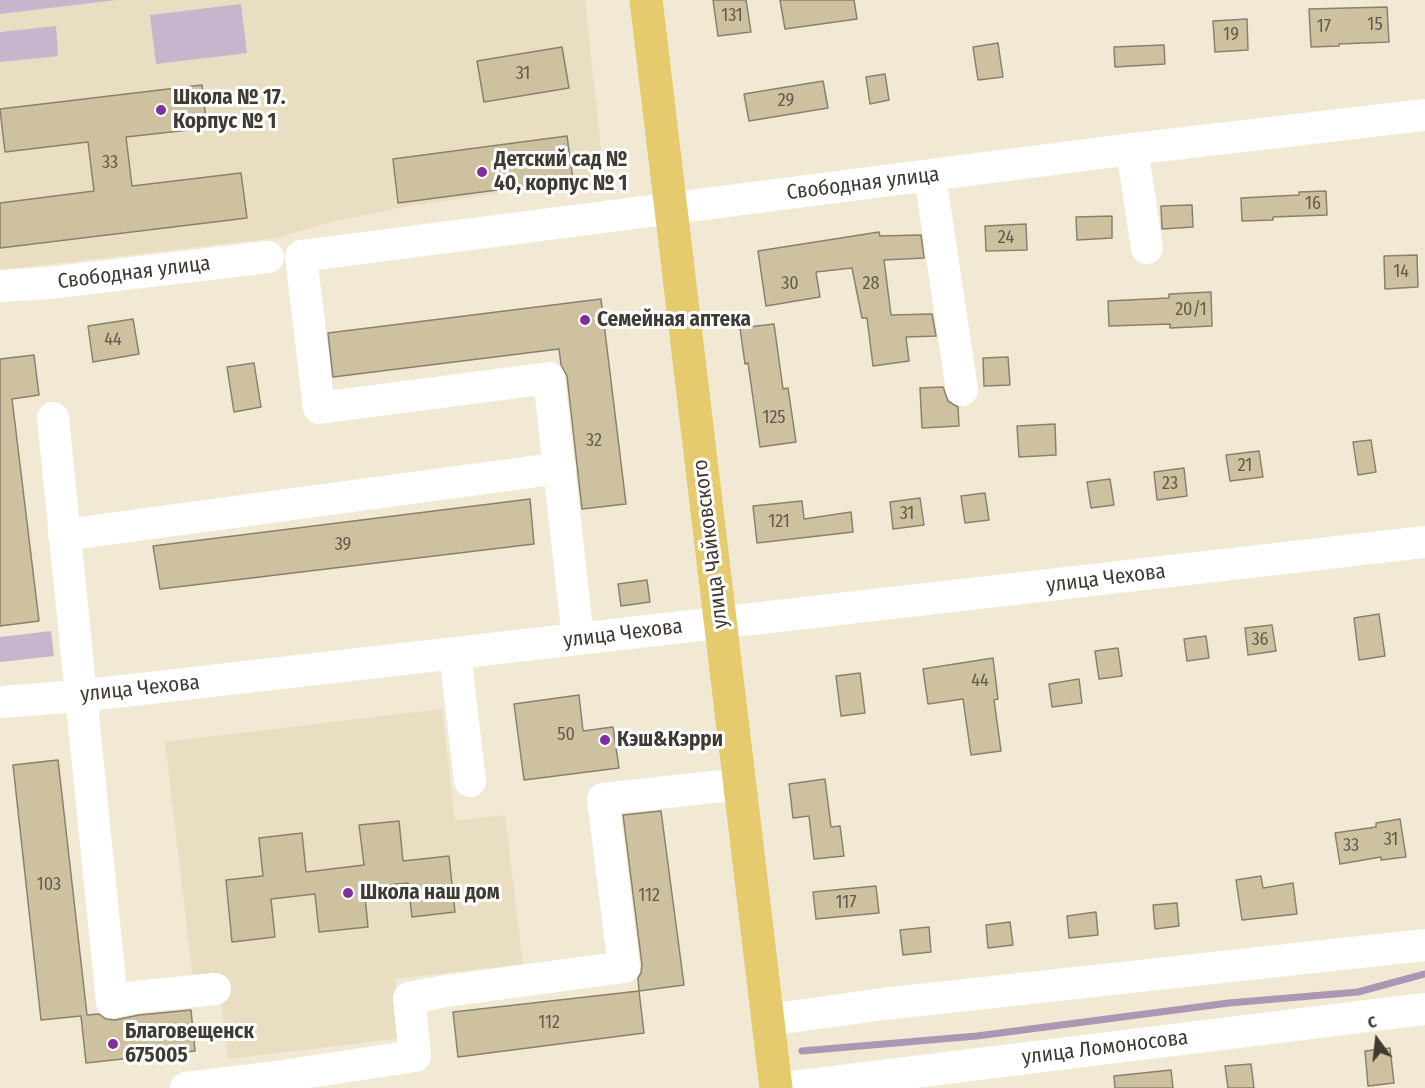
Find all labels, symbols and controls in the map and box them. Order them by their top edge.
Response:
house number: 131 [721,5,743,27]
house number: 15 [1367,14,1383,36]
house number: 17 [1317,16,1331,38]
house number: 19 [1223,24,1239,46]
house number: 31 [516,63,530,85]
place label: Школа № 17. Корпус № 1 [173,85,286,135]
house number: 29 [778,90,794,112]
marker: Школа № 17. Корпус № 1 [154,103,168,117]
place label: Детский сад № 40, корпус № 1 [494,147,627,197]
house number: 33 [102,152,118,174]
street label: Свободная улица [785,162,941,206]
marker: Детский сад № 40, корпус № 1 [475,165,489,179]
house number: 16 [1305,193,1321,215]
house number: 24 [998,227,1014,249]
street label: Свободная улица [56,251,212,295]
house number: 14 [1393,261,1409,283]
house number: 30 [781,273,799,295]
house number: 28 [863,273,879,295]
house number: 20/1 [1175,299,1207,321]
place label: Семейная аптека [597,307,751,333]
marker: Семейная аптека [578,313,592,327]
house number: 44 [104,329,122,351]
house number: 125 [762,407,786,429]
house number: 32 [586,430,602,452]
house number: 21 [1238,455,1252,477]
street label: улица Чайковского [688,458,734,630]
house number: 23 [1162,473,1178,495]
house number: 31 [900,503,914,525]
house number: 121 [768,511,790,533]
house number: 39 [335,534,351,556]
street label: улица Чехова [1045,559,1167,599]
street label: улица Чехова [562,614,684,654]
house number: 36 [1251,629,1269,651]
street label: улица Чехова [79,670,201,708]
house number: 44 [971,670,989,692]
house number: 50 [557,724,575,746]
place label: Кэш&Кэрри [617,727,723,753]
marker: Кэш&Кэрри [598,733,612,747]
house number: 31 [1384,829,1398,851]
house number: 33 [1343,835,1359,857]
house number: 103 [37,874,61,896]
place label: Школа наш дом [360,880,500,906]
house number: 112 [638,885,660,907]
marker: Школа наш дом [341,886,355,900]
house number: 117 [835,892,857,914]
north arrow [1347,1010,1407,1070]
house number: 112 [538,1012,560,1034]
text: С [1366,1012,1379,1032]
place label: Благовещенск 675005 [125,1019,254,1069]
street label: улица Ломоносова [1020,1025,1190,1071]
marker: Благовещенск 675005 [106,1037,120,1051]

